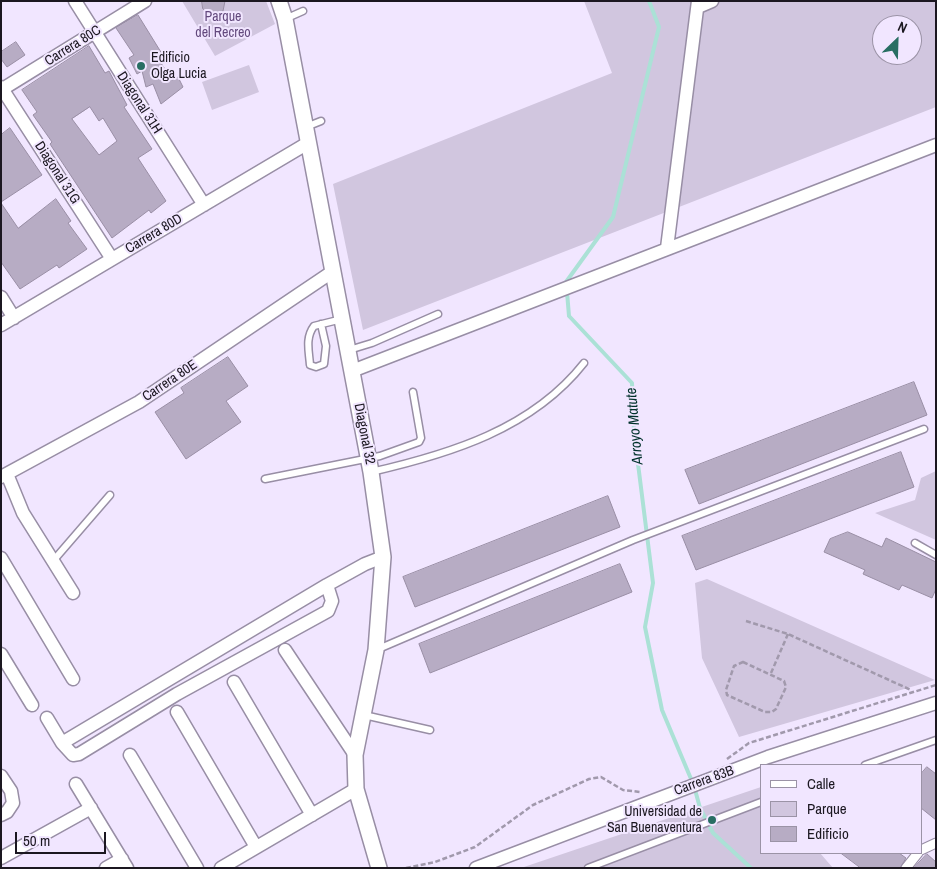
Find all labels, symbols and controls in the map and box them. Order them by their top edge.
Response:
park label: Parque del Recreo [195,9,251,41]
north arrow [872,15,922,65]
text: N [895,17,910,37]
street label: Carrera 80C [42,22,104,70]
place label: Edificio Olga Lucia [151,50,207,82]
marker: Edificio Olga Lucia [135,60,147,72]
street label: Diagonal 31H [113,69,165,137]
street label: Diagonal 31G [31,139,83,207]
street label: Carrera 80D [123,211,185,257]
street label: Carrera 80E [139,357,201,405]
water label: Arroyo Matute [623,387,647,465]
street label: Diagonal 32 [350,402,378,466]
street label: Carrera 83B [672,762,736,800]
legend [760,764,922,854]
text: Calle [807,773,835,794]
text: Parque [807,798,847,819]
place label: Universidad de San Buenaventura [607,804,702,836]
marker: Universidad de San Buenaventura [706,814,718,826]
scale bar [18,822,109,854]
text: Edificio [807,823,849,844]
text: 50 m [23,830,50,851]

